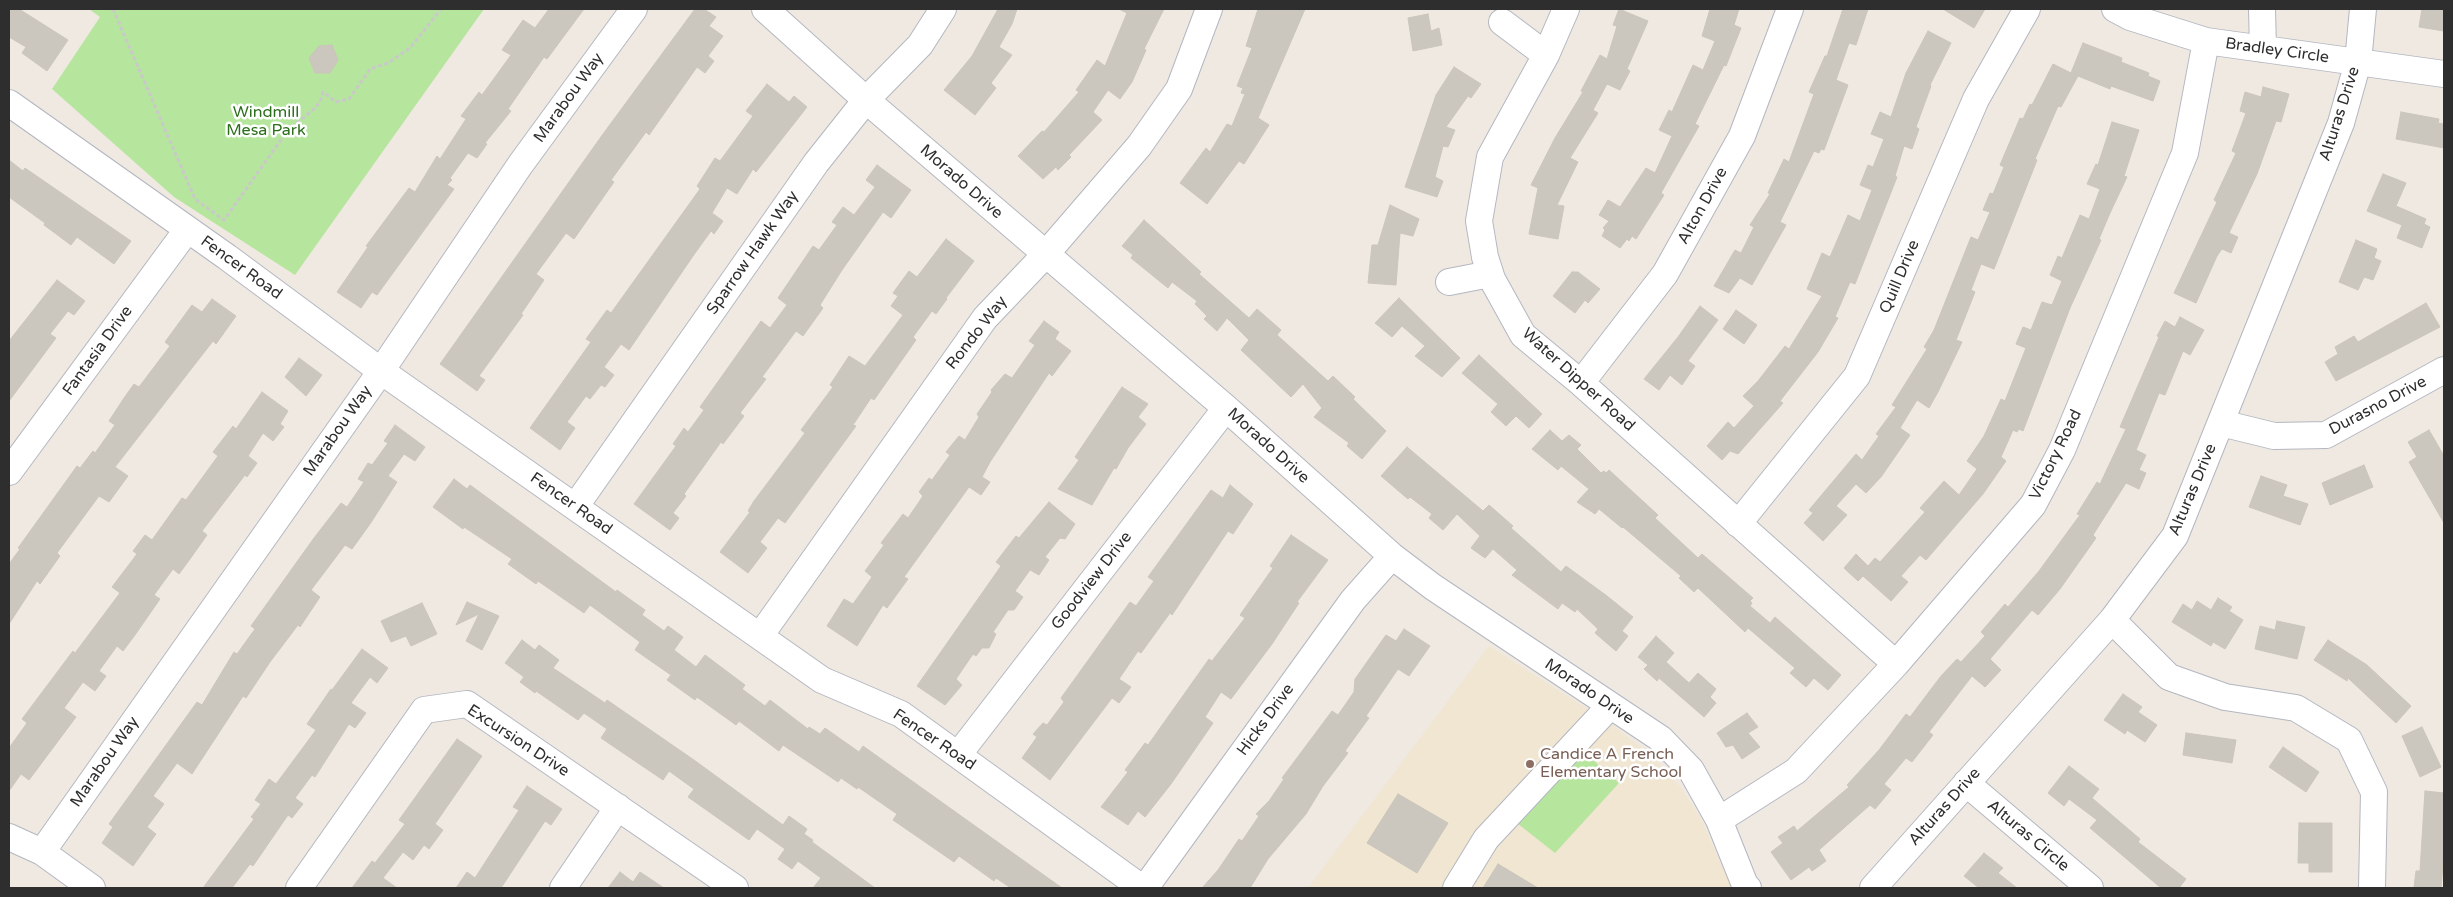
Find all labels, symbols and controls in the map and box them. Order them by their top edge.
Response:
street label: Bradley Circle [2224,34,2330,68]
street label: Marabou Way [530,49,608,147]
street label: Alturas Drive [2316,64,2364,164]
park label: Windmill Mesa Park [226,103,306,141]
street label: Morado Drive [916,141,1006,223]
street label: Alton Drive [1674,164,1732,248]
street label: Sparrow Hawk Way [703,187,803,319]
street label: Fencer Road [197,232,285,304]
street label: Quill Drive [1876,237,1924,317]
street label: Rondo Way [942,292,1012,374]
street label: Fantasia Drive [59,302,137,400]
street label: Water Dipper Road [1518,324,1638,436]
street label: Durasno Drive [2326,372,2430,440]
street label: Marabou Way [300,382,376,480]
street label: Morado Drive [1223,404,1313,488]
street label: Victory Road [2026,407,2086,503]
street label: Alturas Drive [2165,441,2221,539]
street label: Fencer Road [526,469,616,539]
street label: Goodview Drive [1048,528,1136,634]
street label: Morado Drive [1541,655,1637,729]
street label: Hicks Drive [1233,680,1299,760]
street label: Excursion Drive [463,701,573,781]
street label: Fencer Road [889,705,979,775]
street label: Marabou Way [67,713,143,811]
place label: Candice A French Elementary School [1540,745,1682,783]
marker: Candice A French Elementary School [1524,758,1536,770]
street label: Alturas Drive [1905,764,1985,850]
street label: Alturas Circle [1983,796,2073,876]

